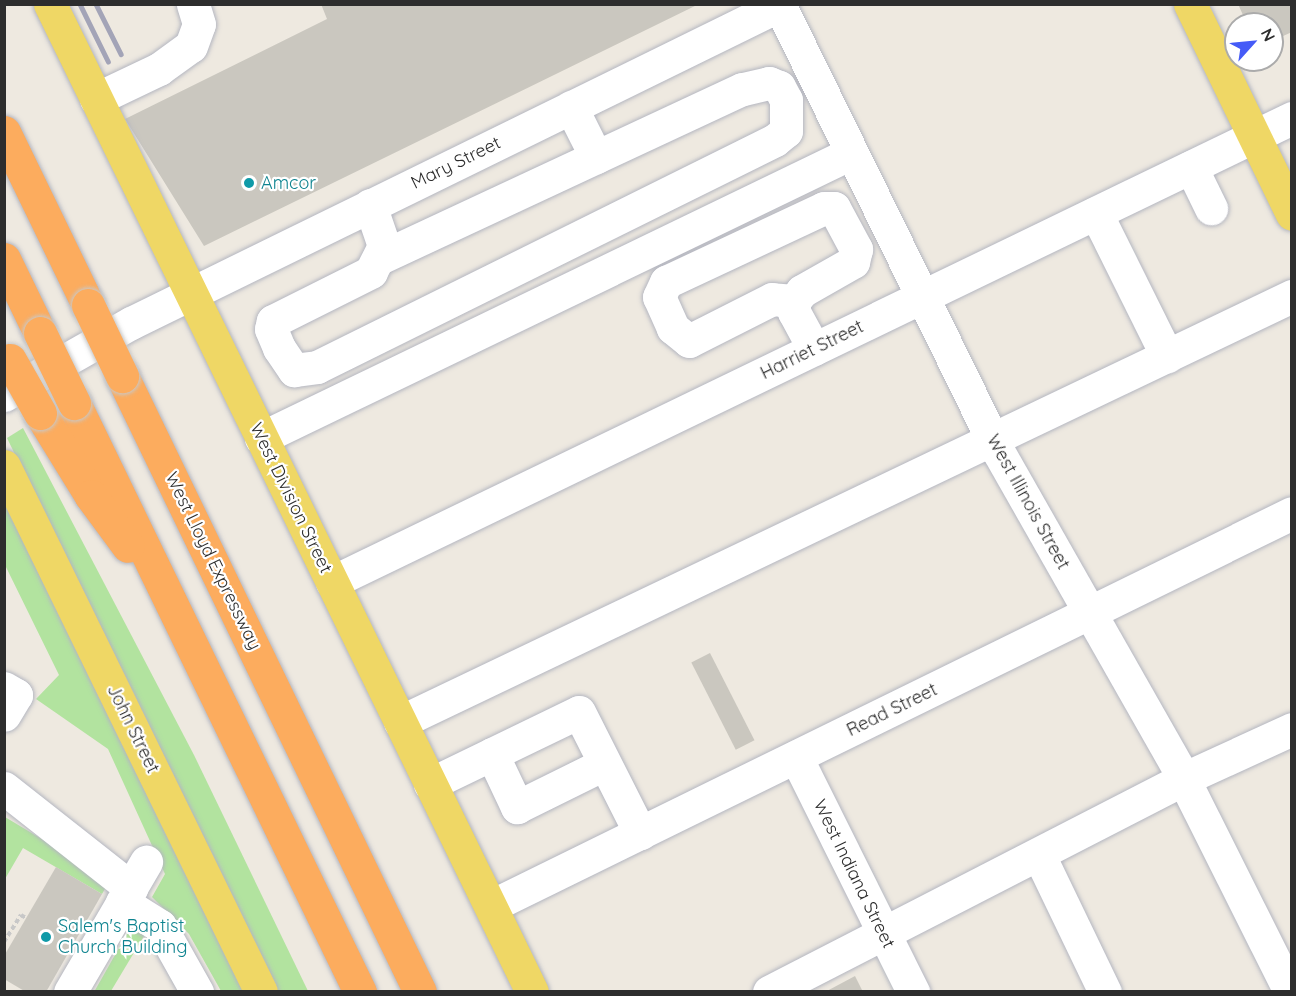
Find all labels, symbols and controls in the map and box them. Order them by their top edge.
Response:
north arrow [1224,12,1284,72]
text: N [1257,25,1280,45]
street label: Mary Street [408,132,504,194]
place label: Amcor [261,172,316,194]
marker: Amcor [242,176,256,190]
street label: Harriet Street [757,316,867,384]
street label: West Division Street [245,419,337,577]
street label: West Illinois Street [982,431,1074,573]
street label: West Lloyd Expressway [160,469,266,653]
street label: Read Street [843,679,941,741]
street label: John Street [102,681,164,777]
street label: West Indiana Street [809,796,899,952]
place label: Salem's Baptist Church Building [58,916,187,958]
marker: Salem's Baptist Church Building [39,930,53,944]

